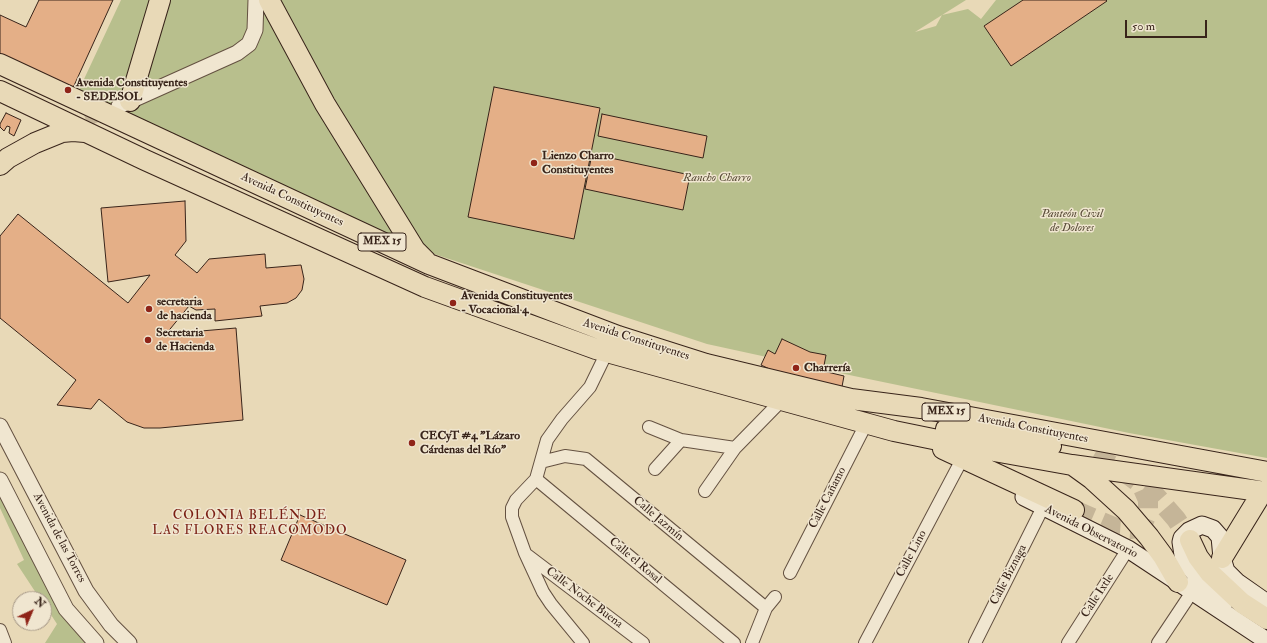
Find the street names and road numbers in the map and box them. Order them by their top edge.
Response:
street label: Avenida Constituyentes [238,170,346,230]
road number: MEX 15 [358,233,406,251]
street label: Avenida Constituyentes [581,316,691,364]
road number: MEX 15 [922,403,970,421]
street label: Avenida Constituyentes [977,411,1089,447]
street label: Calle Cañamo [806,465,850,531]
street label: Avenida de las Torres [29,491,89,585]
street label: Calle Jazmín [630,494,686,544]
street label: Avenida Observatorio [1042,502,1140,562]
street label: Calle Lino [894,528,930,580]
street label: Calle el Rosal [606,535,664,587]
street label: Calle Biznaga [988,542,1030,608]
street label: Calle Noche Buena [543,564,625,632]
street label: Calle Ixtle [1079,571,1117,621]

